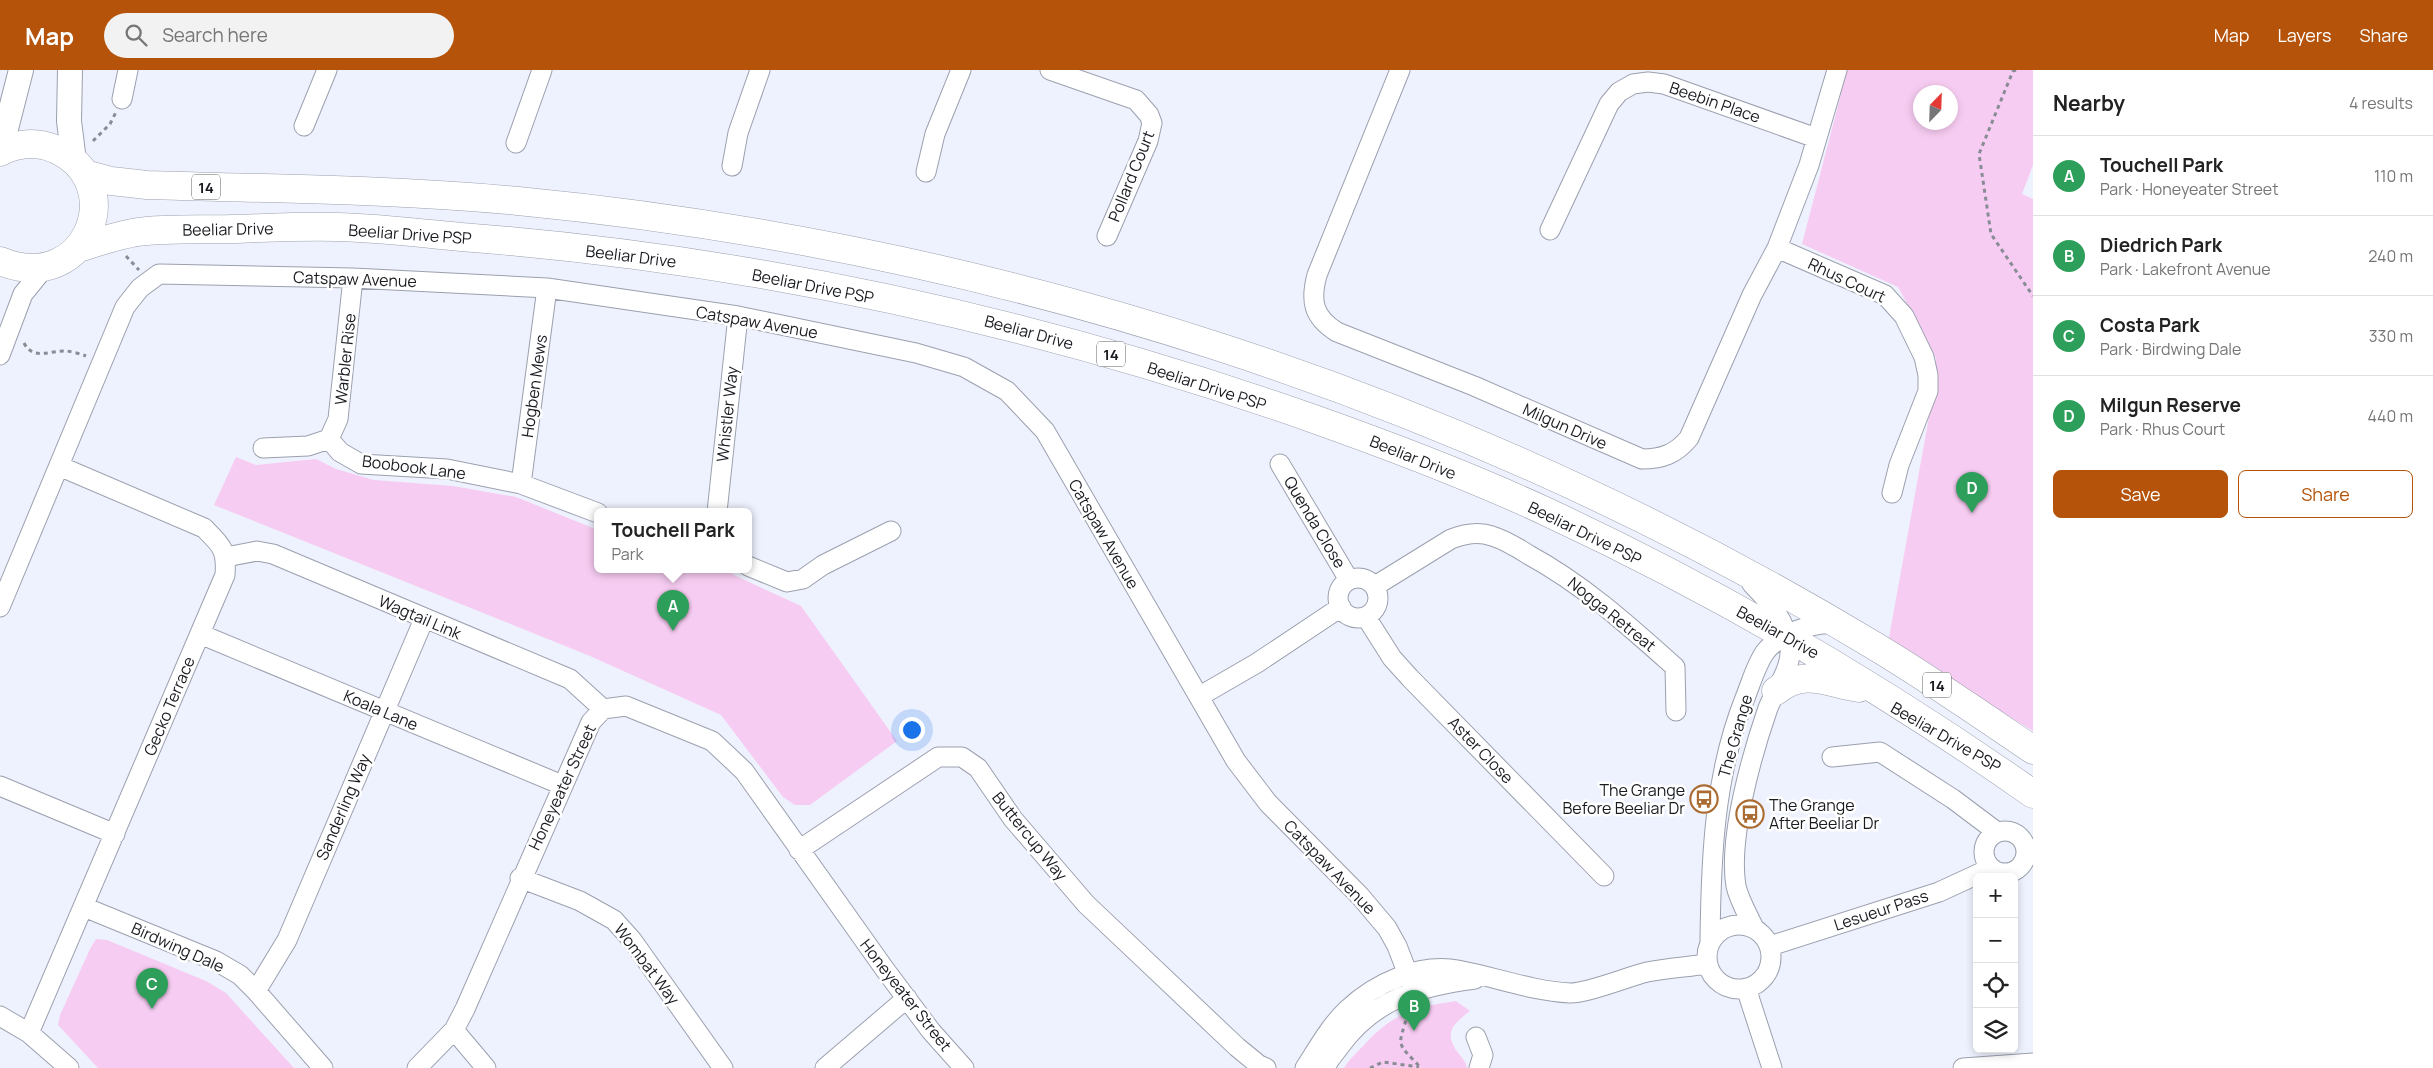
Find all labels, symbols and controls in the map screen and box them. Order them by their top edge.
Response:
search box [104,13,454,58]
text: Map [25,19,74,52]
icon: search [122,21,150,49]
text: Search here [162,22,268,48]
text: Map [2214,23,2249,47]
text: Layers [2277,23,2331,47]
text: Share [2359,23,2408,47]
street label: Beebin Place [1667,76,1763,128]
north arrow [1913,85,1958,130]
text: Nearby [2053,89,2125,117]
text: 4 results [2349,92,2413,114]
street label: Pollard Court [1103,127,1159,225]
text: Touchell Park [2100,152,2223,178]
text: A [2064,165,2074,187]
text: 110 m [2374,165,2413,187]
road number: 14 [192,174,220,200]
text: Park · Honeyeater Street [2100,178,2279,200]
street label: Beeliar Drive [182,217,274,241]
street label: Beeliar Drive PSP [348,219,473,249]
text: Diedrich Park [2100,232,2222,258]
street label: Beeliar Drive [584,240,678,272]
text: B [2064,245,2074,267]
text: 240 m [2368,245,2413,267]
street label: Rhus Court [1805,252,1889,308]
text: Park · Lakefront Avenue [2100,258,2271,280]
street label: Beeliar Drive PSP [750,263,876,309]
street label: Catspaw Avenue [293,266,417,292]
street label: Catspaw Avenue [694,300,820,344]
street label: Beeliar Drive [982,310,1076,354]
street label: Warbler Rise [329,312,361,406]
text: Costa Park [2100,312,2199,338]
text: C [2063,325,2075,347]
text: 330 m [2369,325,2413,347]
street label: Hogben Mews [516,333,552,439]
text: Park · Birdwing Dale [2100,338,2241,360]
road number: 14 [1097,342,1125,366]
street label: Beeliar Drive PSP [1145,356,1270,416]
street label: Whistler Way [711,364,743,463]
text: Milgun Reserve [2100,392,2241,418]
street label: Milgun Drive [1519,398,1611,454]
text: D [2063,405,2075,427]
text: 440 m [2367,405,2413,427]
text: Park · Rhus Court [2100,418,2225,440]
street label: Beeliar Drive [1367,430,1459,484]
street label: Boobook Lane [361,450,467,484]
button: Save [2053,470,2228,518]
button: Share [2238,470,2413,518]
street label: Quenda Close [1279,472,1351,572]
pin: D [1956,472,1988,513]
street label: Catspaw Avenue [1064,475,1144,593]
street label: Beeliar Drive PSP [1525,496,1646,570]
popup [594,508,752,573]
text: Touchell Park [612,517,734,543]
text: Park [612,543,643,565]
street label: Nogga Retreat [1563,572,1661,656]
street label: Wagtail Link [375,590,466,645]
pin: A [657,590,689,631]
street label: Beeliar Drive [1733,600,1823,664]
street label: Gecko Terrace [138,653,200,759]
road number: 14 [1923,672,1951,698]
street label: Koala Lane [340,684,422,736]
street label: The Grange [1713,692,1757,780]
street label: Beeliar Drive PSP [1887,697,2005,778]
street label: Aster Close [1443,712,1519,788]
your location [899,717,925,743]
street label: Honeyeater Street [523,720,601,854]
street label: Sanderling Way [311,750,376,864]
place label: The Grange Before Beeliar Dr [1563,779,1685,819]
bus stop icon: The Grange Before Beeliar Dr [1689,784,1719,814]
street label: Buttercup Way [987,787,1073,885]
place label: The Grange After Beeliar Dr [1769,794,1879,834]
bus stop icon: The Grange After Beeliar Dr [1735,799,1765,829]
street label: Catspaw Avenue [1279,815,1381,919]
map controls [1973,873,2018,1053]
button: + [1973,873,2018,918]
street label: Lesueur Pass [1831,884,1931,936]
street label: Birdwing Dale [128,917,228,977]
button: − [1973,918,2018,963]
street label: Wombat Way [609,919,685,1009]
street label: Honeyeater Street [855,934,957,1056]
button: locate [1973,963,2018,1008]
pin: C [136,968,168,1009]
pin: B [1398,990,1430,1031]
button: layers [1973,1008,2018,1053]

